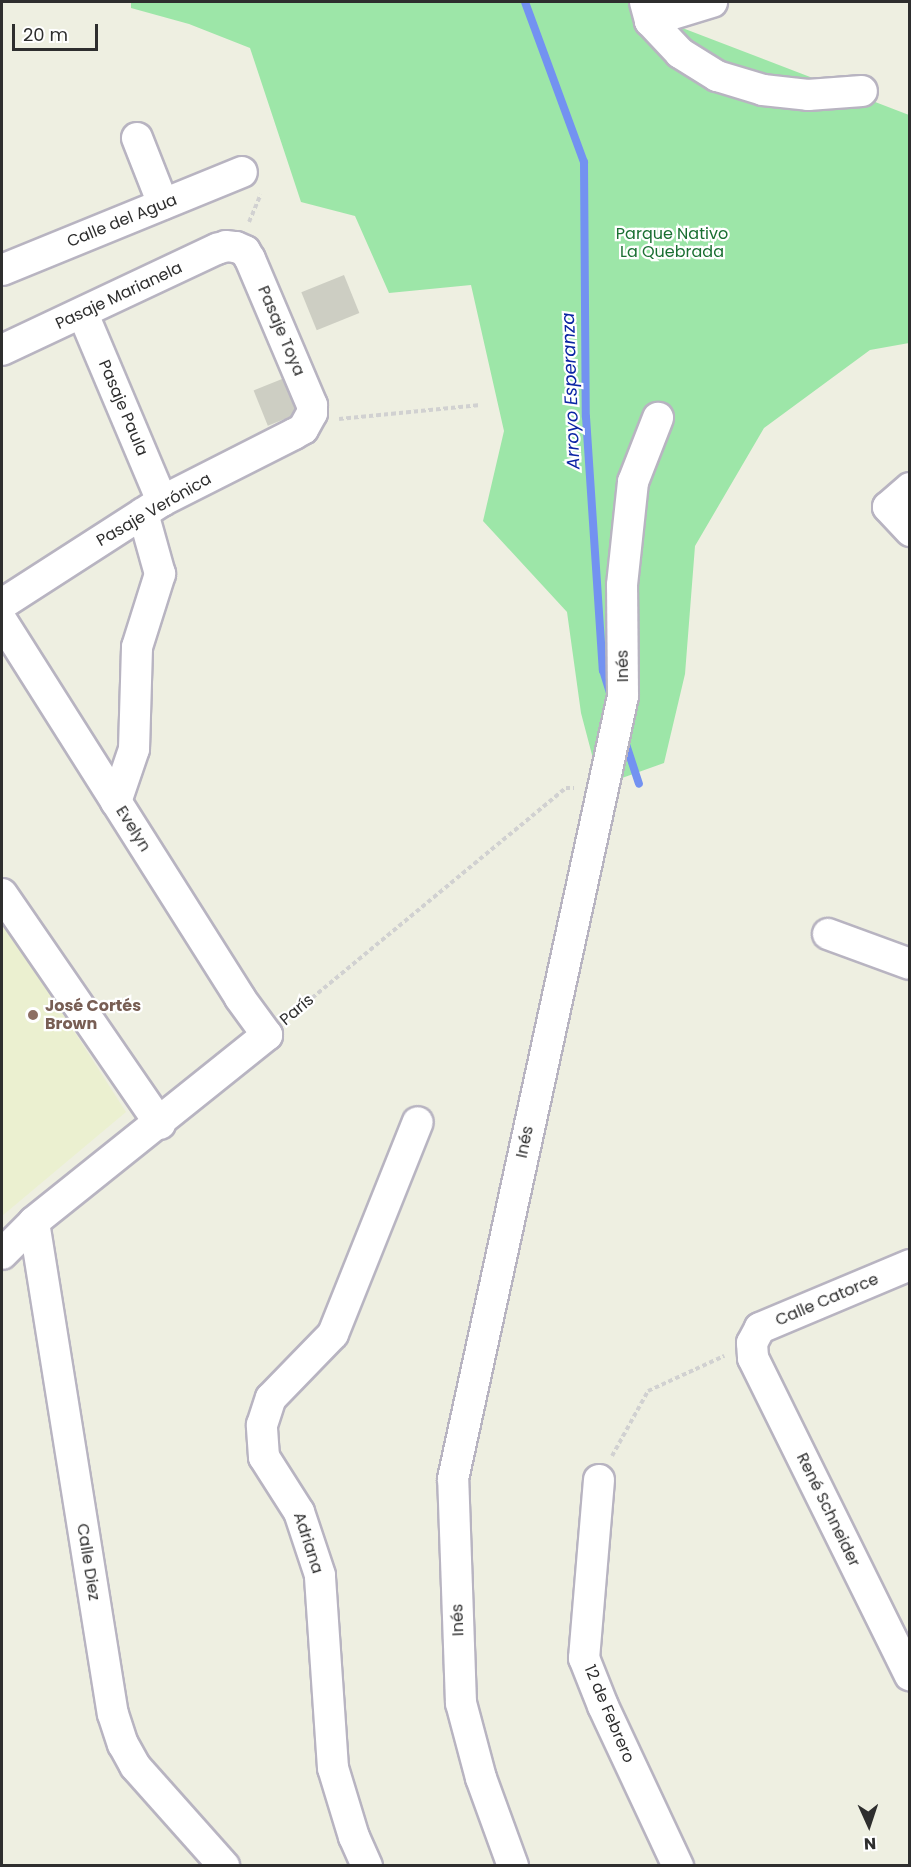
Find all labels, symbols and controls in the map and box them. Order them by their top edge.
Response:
scale bar [15,12,100,50]
text: 20 m [23,22,68,47]
street label: Calle del Agua [64,190,180,252]
park label: Parque Nativo La Quebrada [616,224,728,262]
street label: Pasaje Marianela [53,258,185,334]
street label: Pasaje Toya [253,283,309,379]
water label: Arroyo Esperanza [557,312,585,470]
street label: Pasaje Paula [94,357,152,459]
street label: Pasaje Verónica [93,469,215,551]
street label: Inés [613,650,633,682]
street label: Evelyn [112,803,154,855]
street label: París [276,990,318,1030]
place label: José Cortés Brown [45,996,141,1034]
marker: José Cortés Brown [26,1008,40,1022]
street label: Inés [512,1124,538,1160]
street label: Calle Catorce [773,1270,881,1330]
street label: René Schneider [792,1450,864,1570]
street label: Adriana [289,1510,327,1576]
street label: Calle Diez [72,1522,104,1602]
street label: Inés [448,1603,468,1637]
street label: 12 de Febrero [580,1662,638,1766]
north arrow [839,1795,899,1855]
text: N [863,1832,877,1855]

